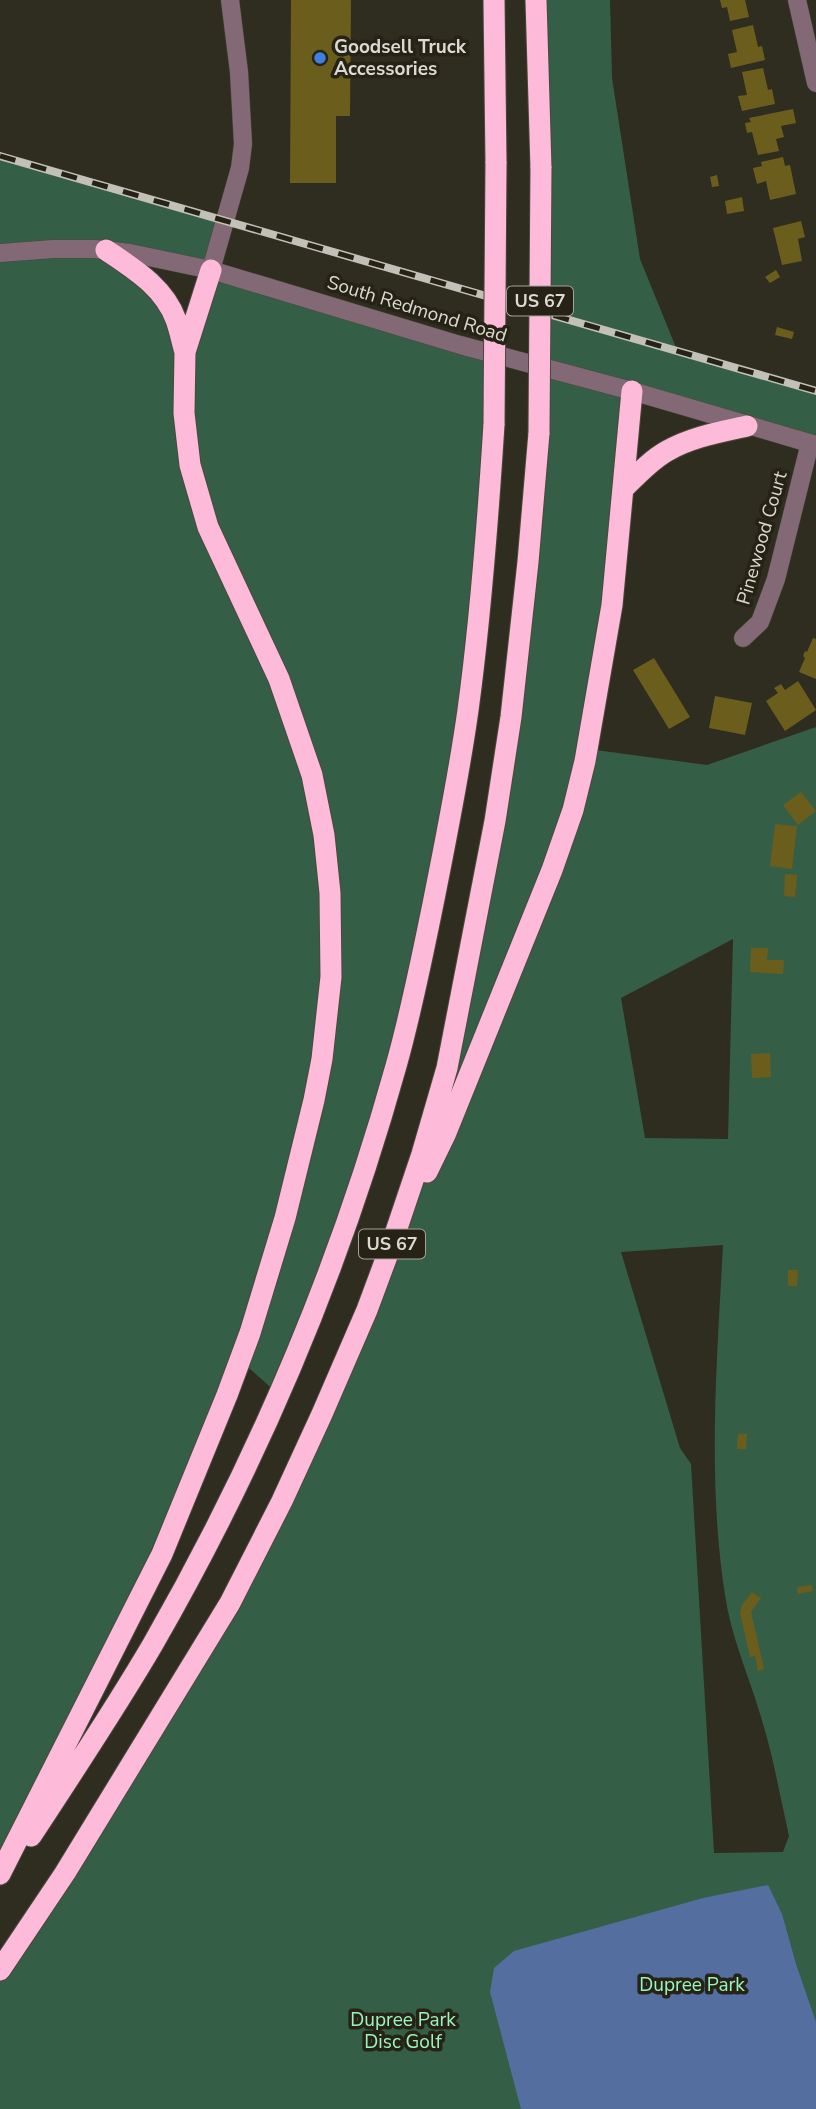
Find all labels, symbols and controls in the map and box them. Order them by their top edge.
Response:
place label: Goodsell Truck Accessories [334,34,467,82]
marker: Goodsell Truck Accessories [312,50,328,66]
street label: South Redmond Road [324,269,510,349]
road number: US 67 [507,286,573,316]
street label: Pinewood Court [731,468,794,608]
road number: US 67 [359,1230,425,1259]
park label: Dupree Park [639,1972,745,1998]
park label: Dupree Park Disc Golf [350,2007,456,2055]

